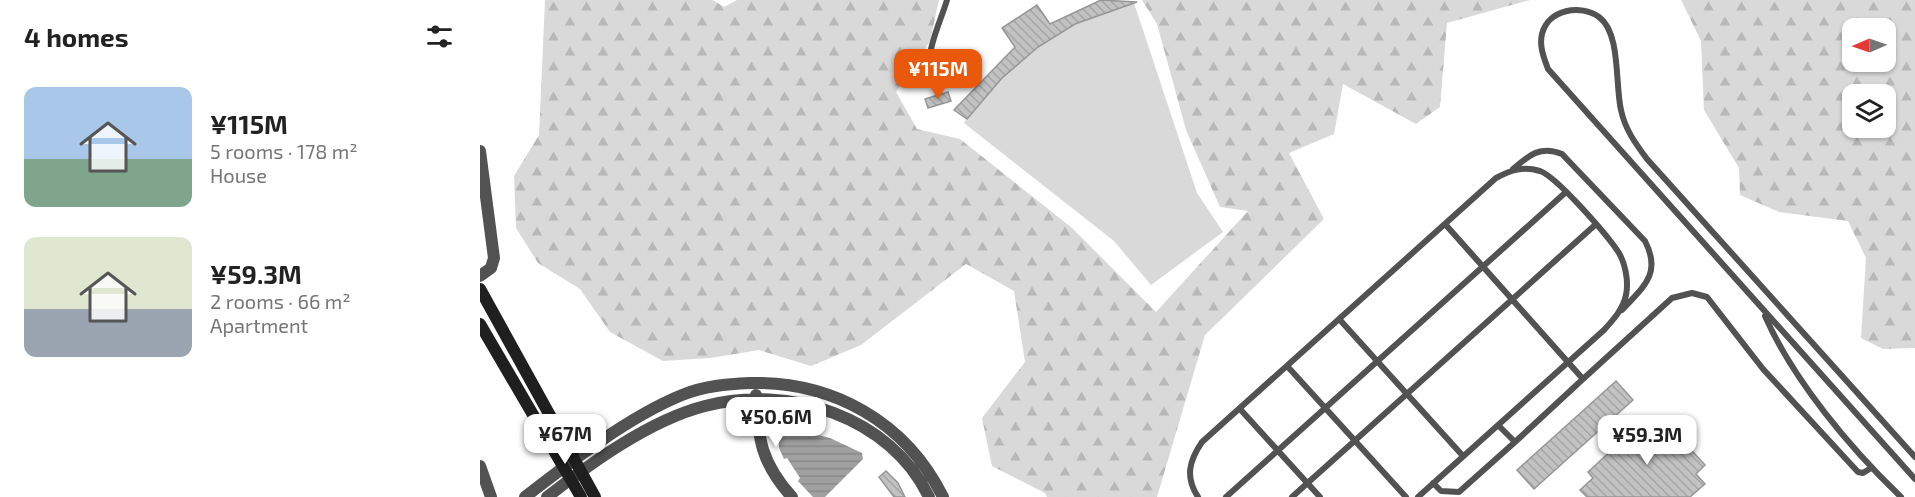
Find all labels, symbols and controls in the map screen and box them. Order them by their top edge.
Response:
north arrow [1842,18,1896,72]
map controls [1842,18,1896,138]
icon: filters [423,20,456,53]
text: 4 homes [24,21,129,52]
pin: ¥115M [896,49,980,100]
text: ¥115M [908,56,968,80]
button: layers [1842,84,1896,138]
text: ¥115M [210,108,288,139]
icon: home [72,111,144,183]
text: 5 rooms · 178 m² [210,139,358,163]
text: House [210,163,267,187]
text: ¥59.3M [210,258,302,289]
icon: home [72,261,144,333]
text: 2 rooms · 66 m² [210,289,351,313]
text: Apartment [210,313,308,337]
pin: ¥50.6M [727,397,825,448]
text: ¥50.6M [740,404,812,428]
pin: ¥67M [529,414,601,465]
pin: ¥59.3M [1598,415,1696,466]
text: ¥67M [538,421,592,445]
text: ¥59.3M [1612,422,1682,446]

